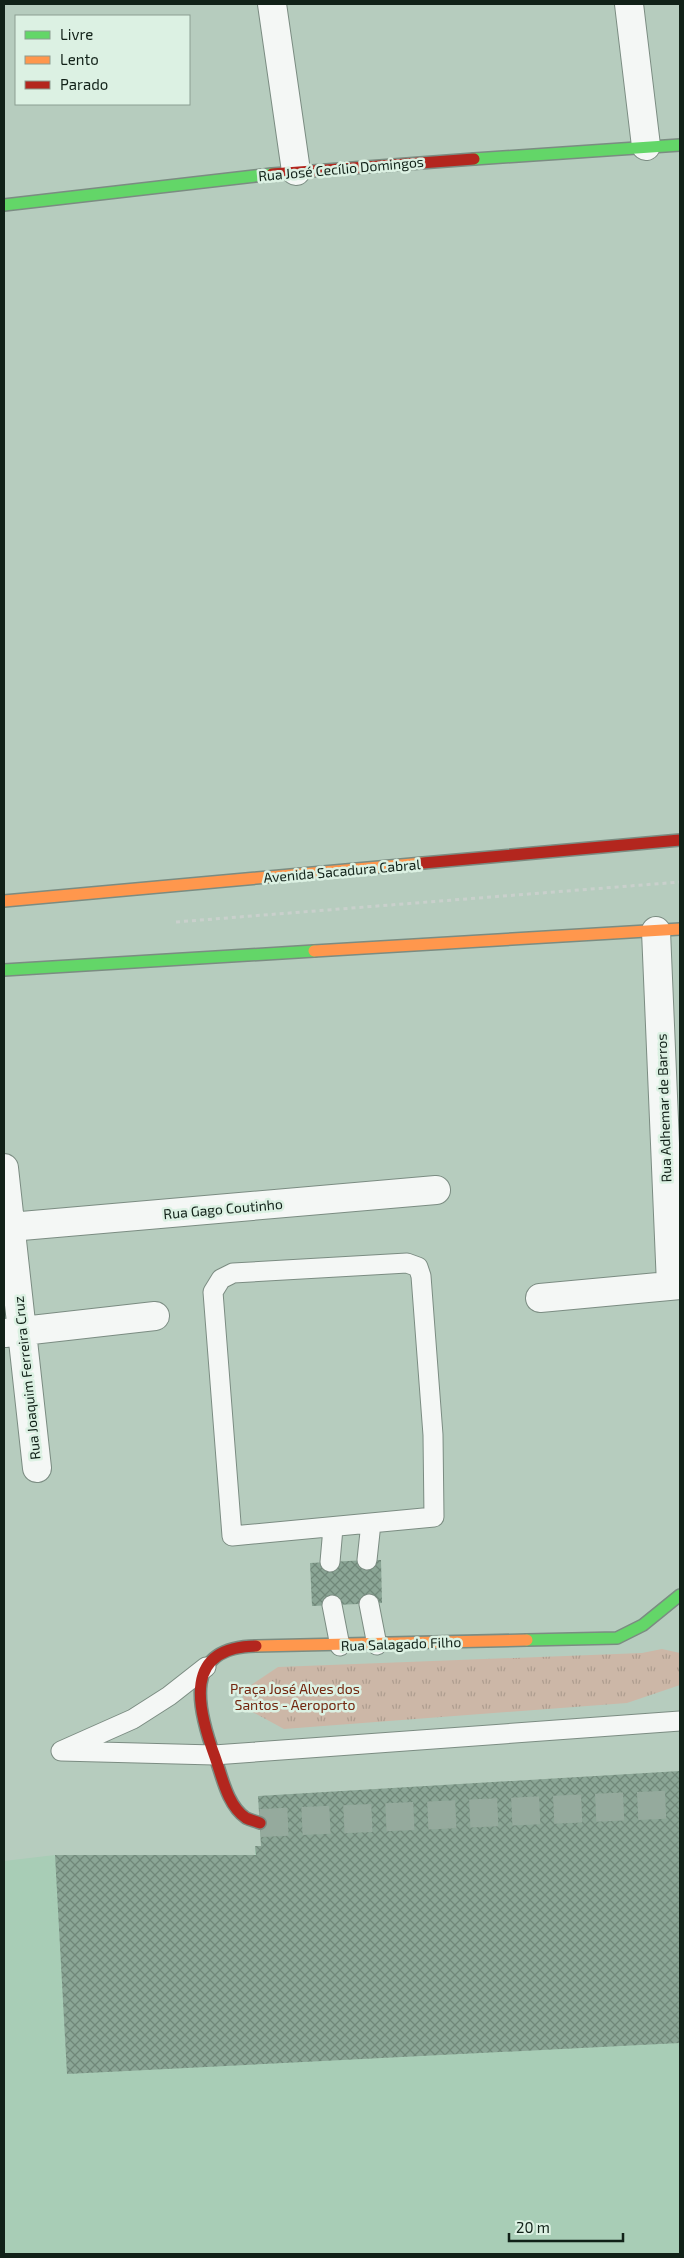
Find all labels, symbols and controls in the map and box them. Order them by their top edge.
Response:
legend [15,15,190,105]
text: Livre [60,25,93,43]
text: Lento [60,50,99,68]
text: Parado [60,75,108,93]
street label: Rua José Cecílio Domingos [257,153,424,184]
street label: Avenida Sacadura Cabral [263,855,422,886]
street label: Rua Adhemar de Barros [652,1033,675,1183]
street label: Rua Gago Coutinho [163,1195,283,1222]
street label: Rua Joaquim Ferreira Cruz [9,1295,44,1461]
street label: Rua Salagado Filho [340,1633,462,1654]
park label: Praça José Alves dos Santos - Aeroporto [230,1680,360,1713]
scale bar [509,2210,623,2242]
text: 20 m [516,2218,550,2236]

